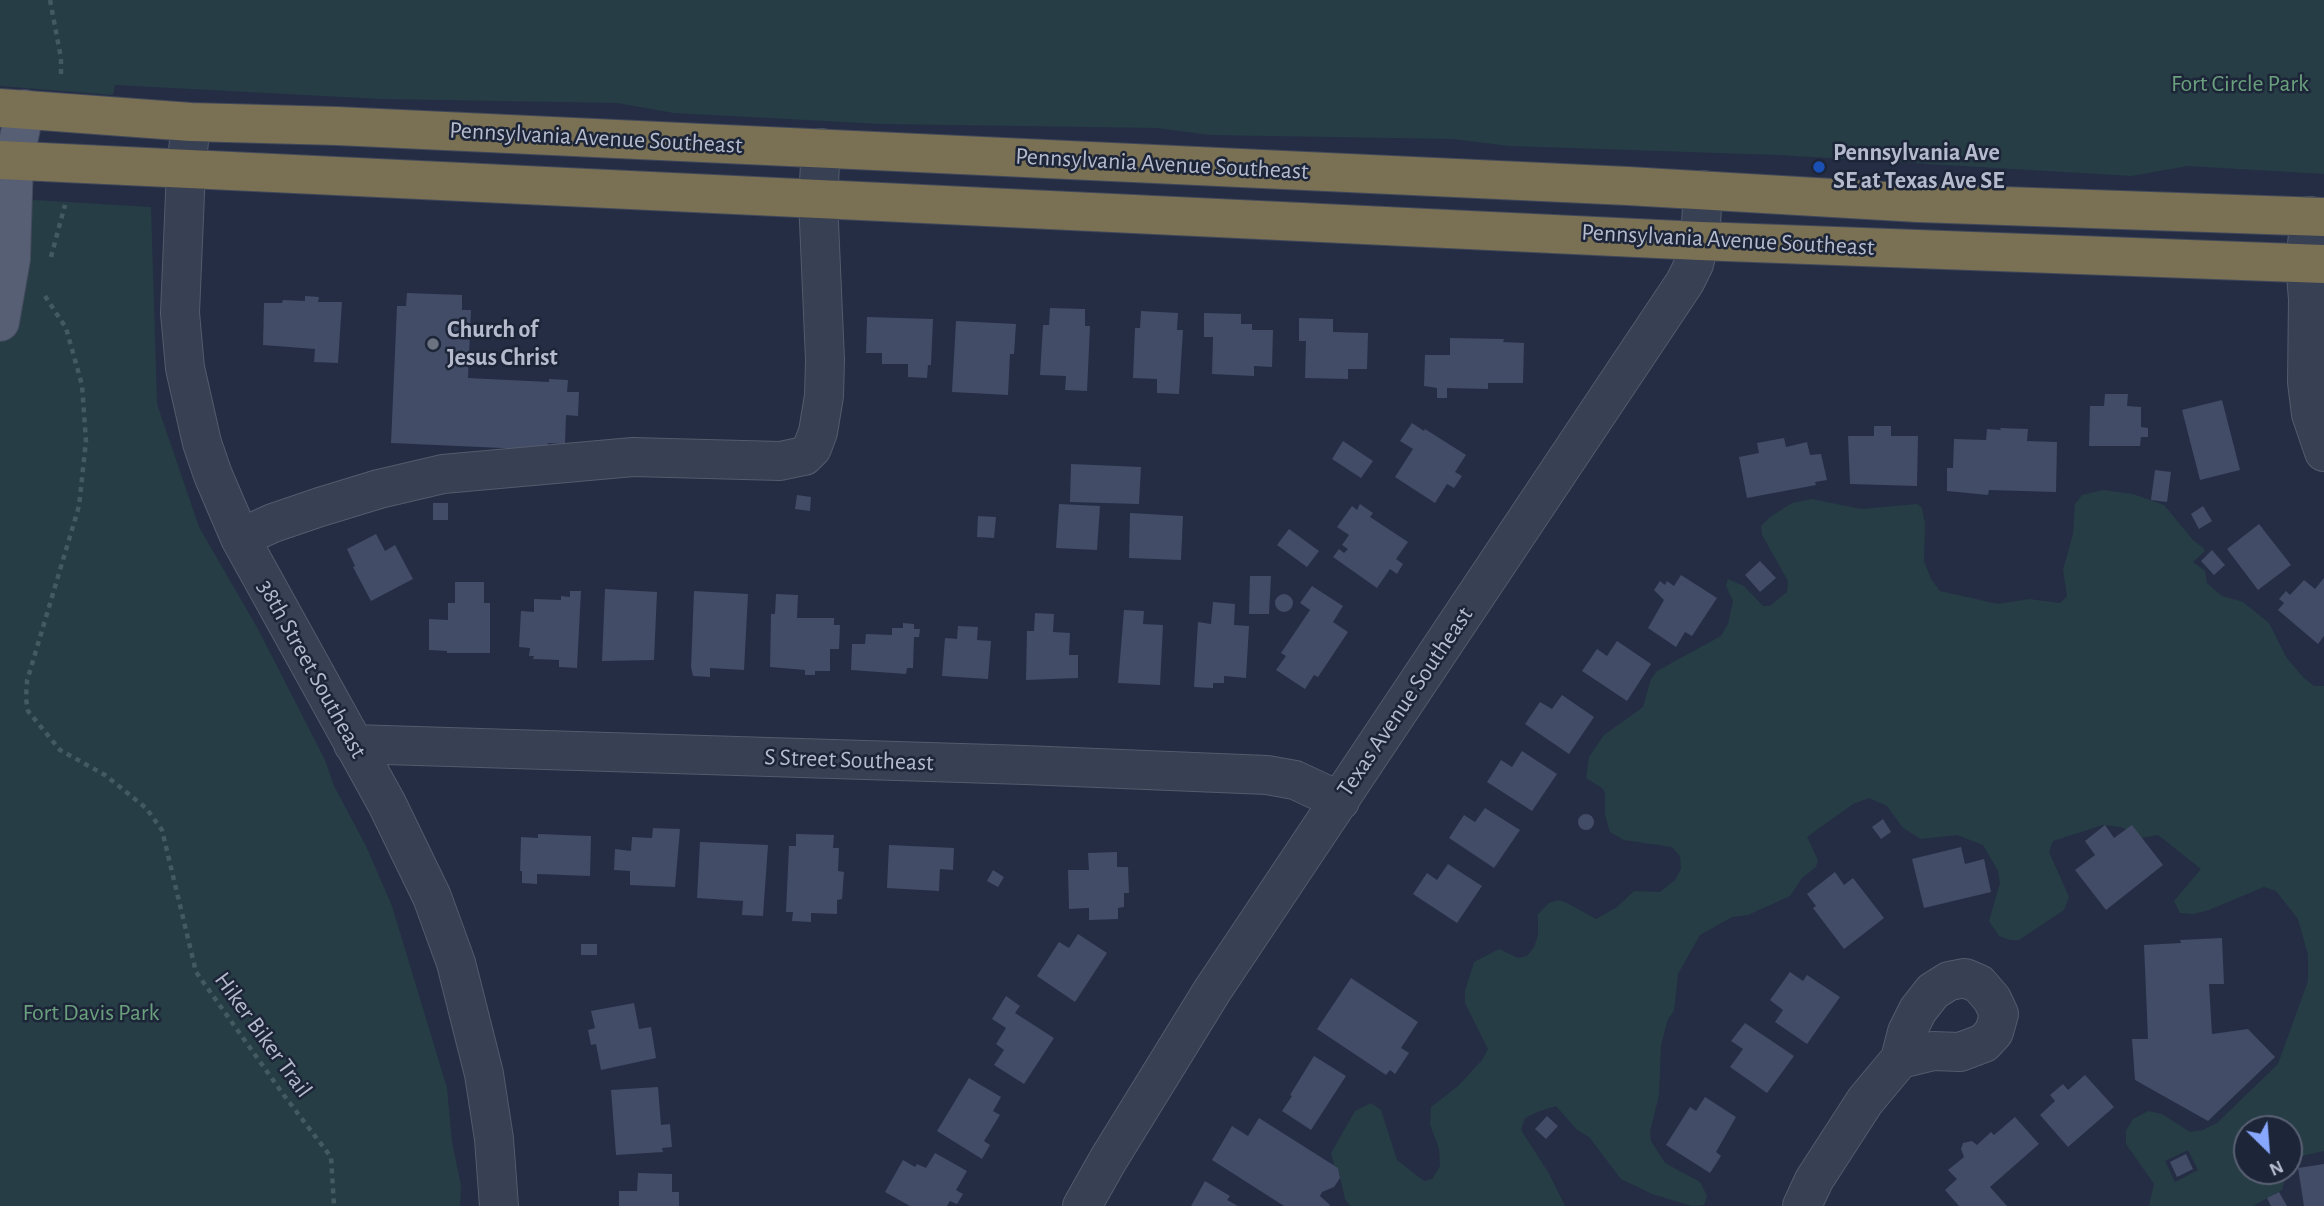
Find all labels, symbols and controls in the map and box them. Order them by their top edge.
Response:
park label: Fort Circle Park [2171,70,2309,98]
street label: Pennsylvania Avenue Southeast [449,116,743,160]
place label: Pennsylvania Ave SE at Texas Ave SE [1833,139,2004,195]
street label: Pennsylvania Avenue Southeast [1015,142,1309,186]
marker: Pennsylvania Ave SE at Texas Ave SE [1811,159,1827,175]
street label: Pennsylvania Avenue Southeast [1581,218,1875,262]
place label: Church of Jesus Christ [447,316,558,372]
marker: Church of Jesus Christ [425,336,441,352]
street label: 38th Street Southeast [251,575,373,763]
street label: Texas Avenue Southeast [1331,602,1479,802]
street label: S Street Southeast [764,743,934,777]
street label: Hiker Biker Trail [208,967,318,1103]
park label: Fort Davis Park [23,999,159,1027]
north arrow [2233,1115,2303,1185]
text: N [2266,1156,2286,1179]

